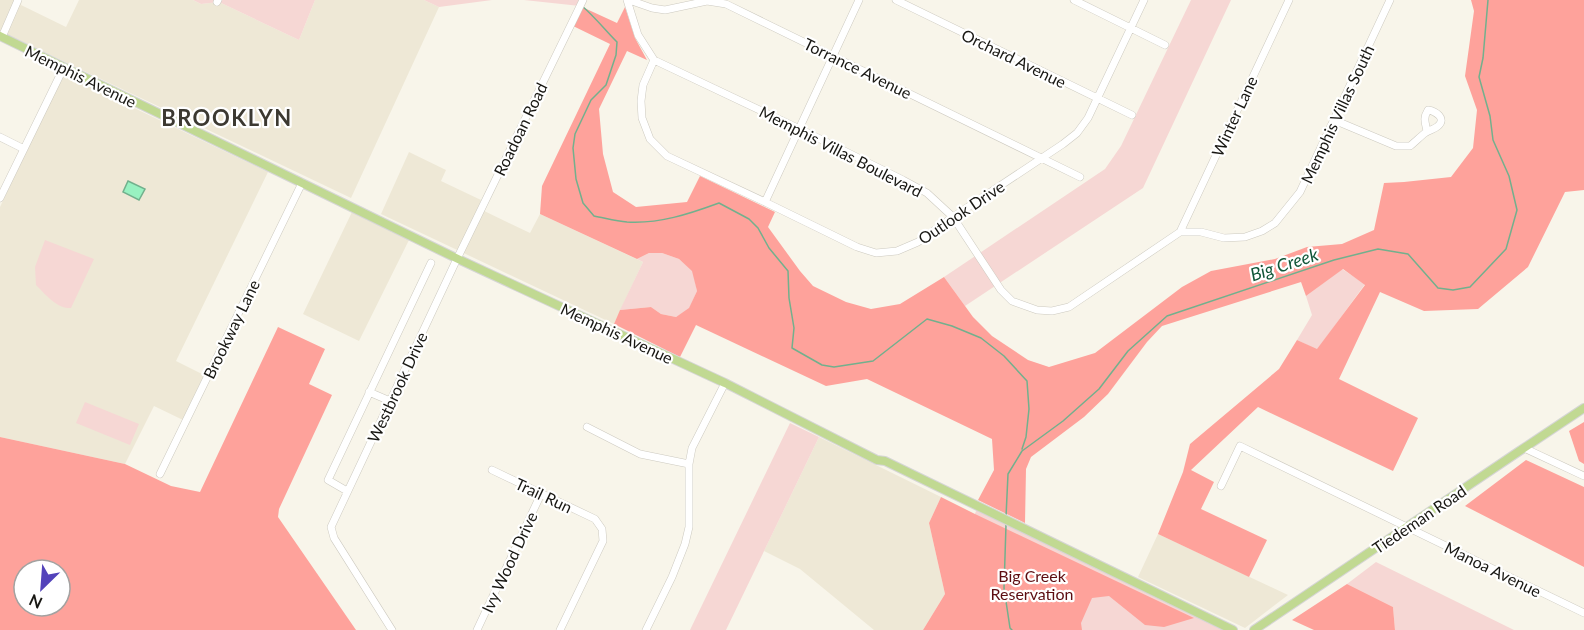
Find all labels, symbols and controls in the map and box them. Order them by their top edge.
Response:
street label: Orchard Avenue [959,25,1069,91]
street label: Torrance Avenue [801,34,915,102]
street label: Memphis Avenue [22,41,140,111]
street label: Memphis Villas South [1297,42,1377,186]
street label: Winter Lane [1207,73,1261,159]
street label: Roadoan Road [489,79,551,179]
street label: Memphis Villas Boulevard [756,102,926,200]
district label: BROOKLYN [161,104,293,131]
street label: Outlook Drive [914,176,1008,248]
water label: Big Creek [1247,243,1321,285]
street label: Brookway Lane [199,276,263,382]
street label: Memphis Avenue [558,299,676,367]
street label: Westbrook Drive [363,329,431,445]
street label: Trail Run [513,474,575,516]
street label: Tiedeman Road [1369,481,1469,557]
street label: Ivy Wood Drive [477,508,541,616]
street label: Manoa Avenue [1442,537,1544,601]
north arrow [12,558,72,618]
park label: Big Creek Reservation [991,566,1073,603]
text: N [26,591,45,613]

